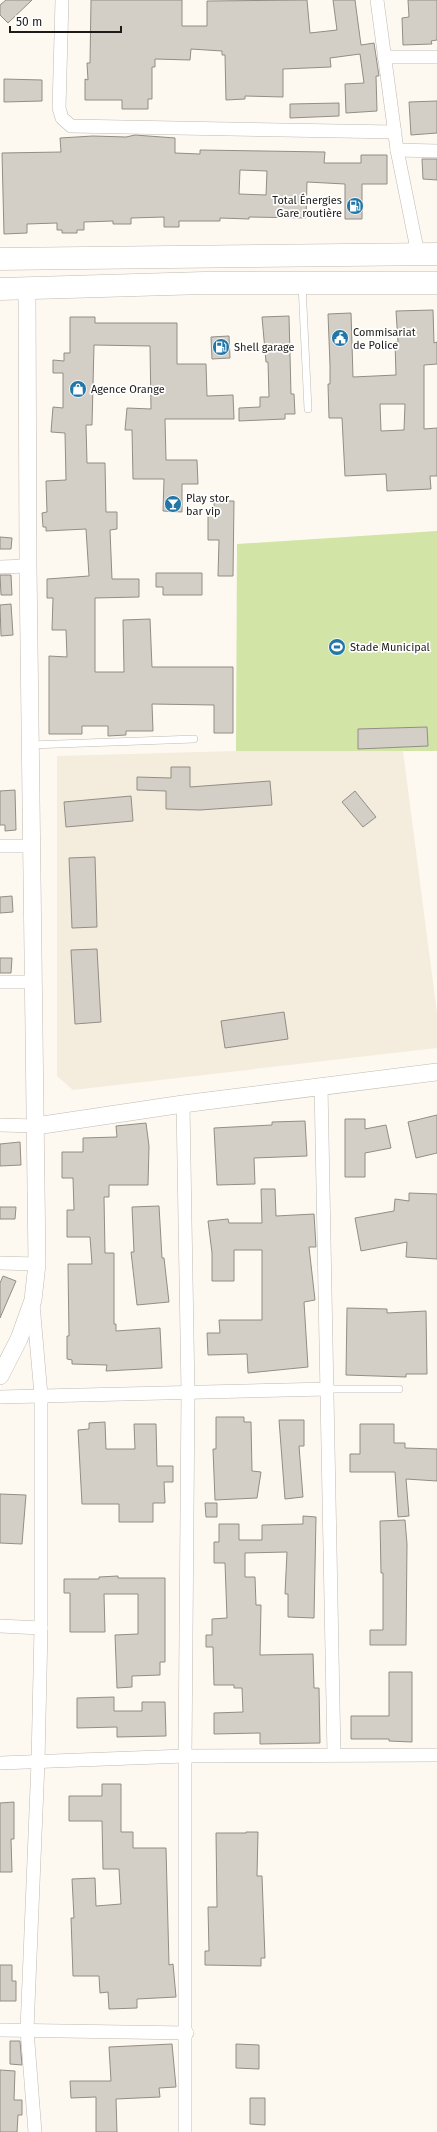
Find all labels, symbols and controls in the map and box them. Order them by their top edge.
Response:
scale bar [10,8,121,34]
text: 50 m [16,15,42,29]
place label: Total Énergies Gare routière [272,193,342,220]
fuel station icon: Total Énergies Gare routière [345,196,365,216]
place label: Commisariat de Police [353,326,416,352]
public building icon: Commisariat de Police [330,328,350,348]
fuel station icon: Shell garage [211,337,231,357]
place label: Shell garage [234,341,295,354]
shop icon: Agence Orange [68,379,88,399]
place label: Agence Orange [91,383,165,396]
place label: Play stor bar vip [186,492,230,518]
bar icon: Play stor bar vip [163,494,183,514]
sports icon: Stade Municipal [327,637,347,657]
place label: Stade Municipal [350,641,430,654]

